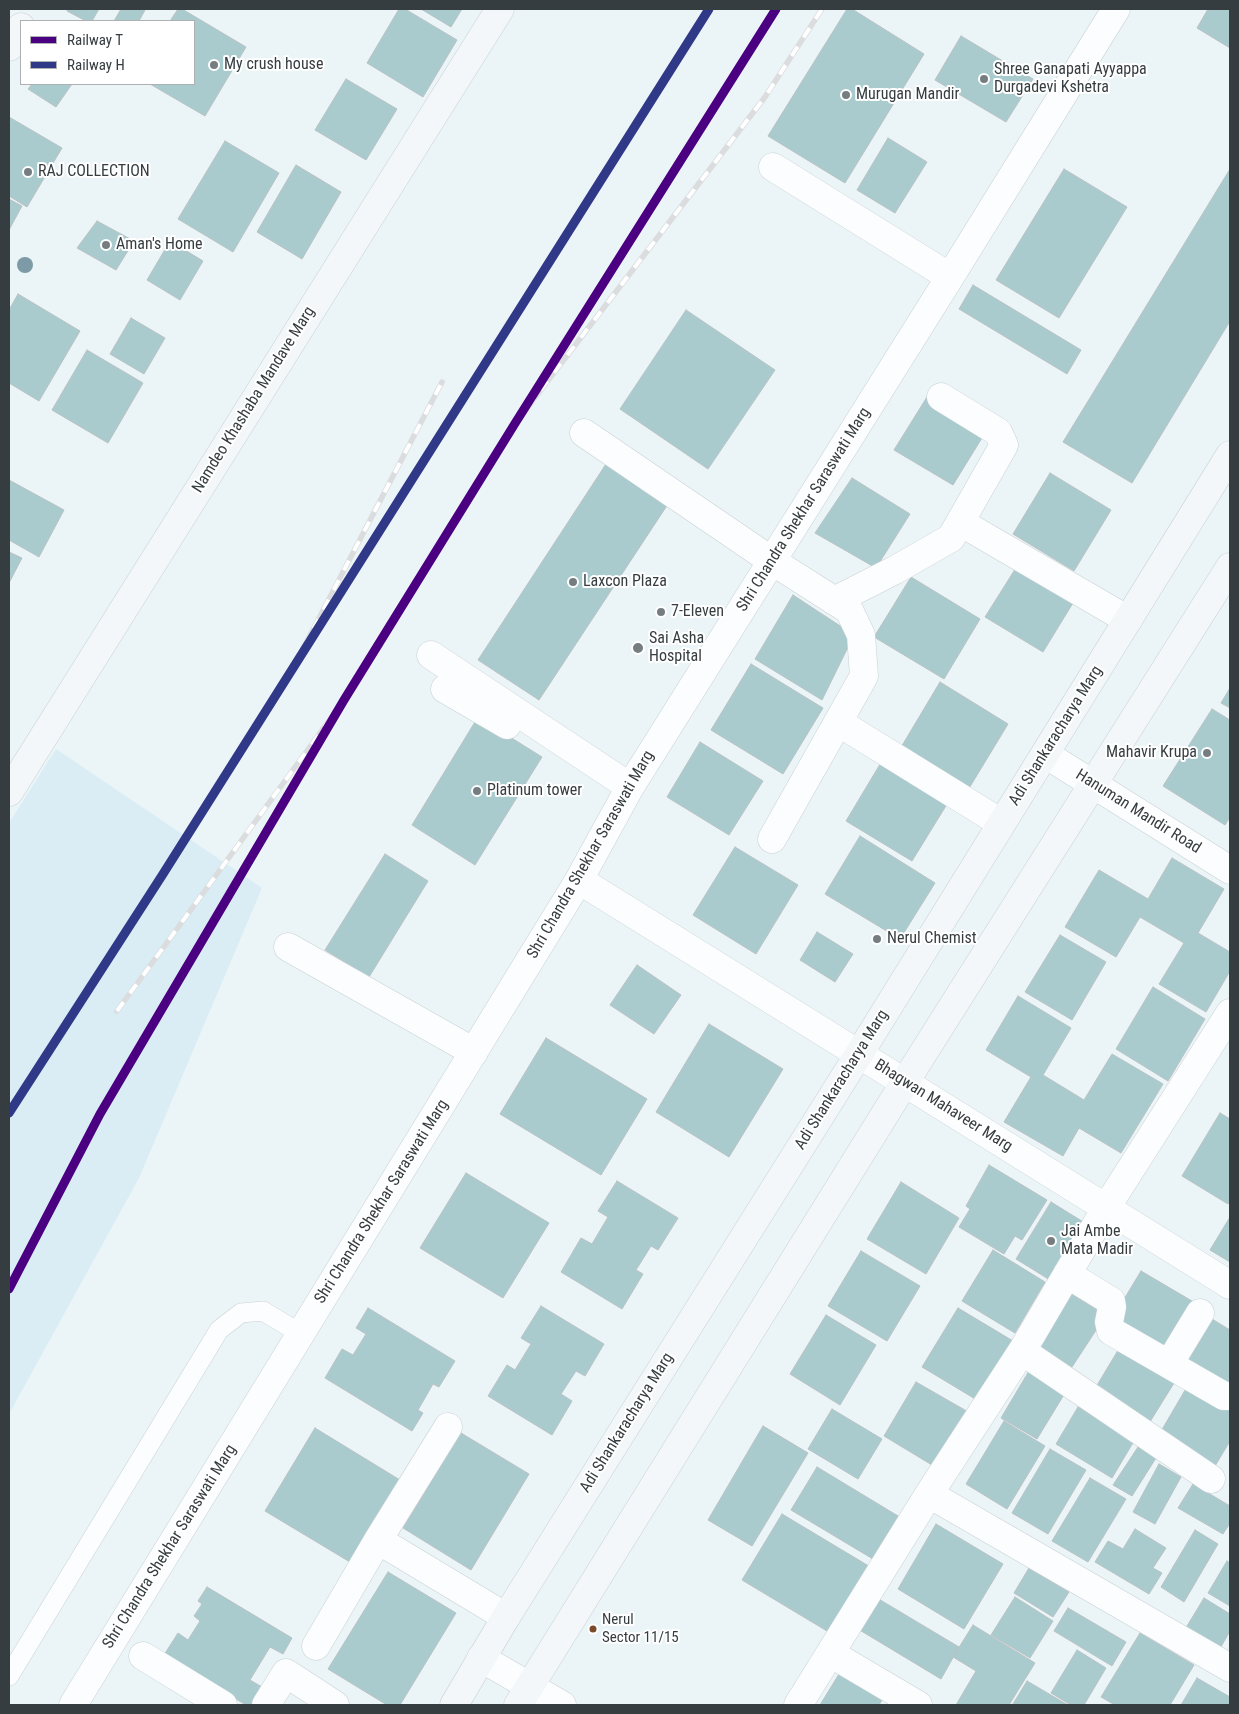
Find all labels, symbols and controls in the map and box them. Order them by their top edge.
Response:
legend [20,20,195,85]
text: Railway T [67,31,123,49]
place label: My crush house [224,55,323,75]
text: Railway H [67,56,125,74]
marker: My crush house [208,59,220,71]
place label: Shree Ganapati Ayyappa Durgadevi Kshetra [994,60,1147,98]
marker: Shree Ganapati Ayyappa Durgadevi Kshetra [978,73,990,85]
place label: Murugan Mandir [856,85,959,105]
marker: Murugan Mandir [840,89,852,101]
place label: RAJ COLLECTION [38,162,150,182]
marker: RAJ COLLECTION [22,166,34,178]
place label: Aman's Home [116,235,203,255]
marker: Aman's Home [100,239,112,251]
street label: Namdeo Khashaba Mandave Marg [189,303,319,497]
street label: Shri Chandra Shekhar Saraswati Marg [733,404,875,616]
place label: Laxcon Plaza [583,572,667,592]
marker: Laxcon Plaza [567,576,579,588]
place label: 7-Eleven [671,602,724,622]
marker: 7-Eleven [655,606,667,618]
place label: Sai Asha Hospital [649,629,704,667]
marker: Sai Asha Hospital [631,641,645,655]
street label: Adi Shankaracharya Marg [1005,663,1107,809]
place label: Mahavir Krupa [1106,743,1197,763]
marker: Mahavir Krupa [1201,747,1213,759]
street label: Shri Chandra Shekhar Saraswati Marg [523,748,659,962]
street label: Hanuman Mandir Road [1072,766,1204,858]
place label: Platinum tower [487,781,582,801]
marker: Platinum tower [471,785,483,797]
place label: Nerul Chemist [887,929,976,949]
marker: Nerul Chemist [871,933,883,945]
street label: Adi Shankaracharya Marg [791,1007,893,1153]
street label: Bhagwan Mahaveer Marg [870,1056,1016,1156]
street label: Shri Chandra Shekhar Saraswati Marg [311,1096,453,1308]
place label: Jai Ambe Mata Madir [1061,1222,1133,1260]
marker: Jai Ambe Mata Madir [1045,1235,1057,1247]
street label: Adi Shankaracharya Marg [576,1350,678,1496]
street label: Shri Chandra Shekhar Saraswati Marg [99,1441,241,1653]
place label: Nerul Sector 11/15 [602,1611,679,1646]
marker: Nerul Sector 11/15 [588,1624,598,1634]

